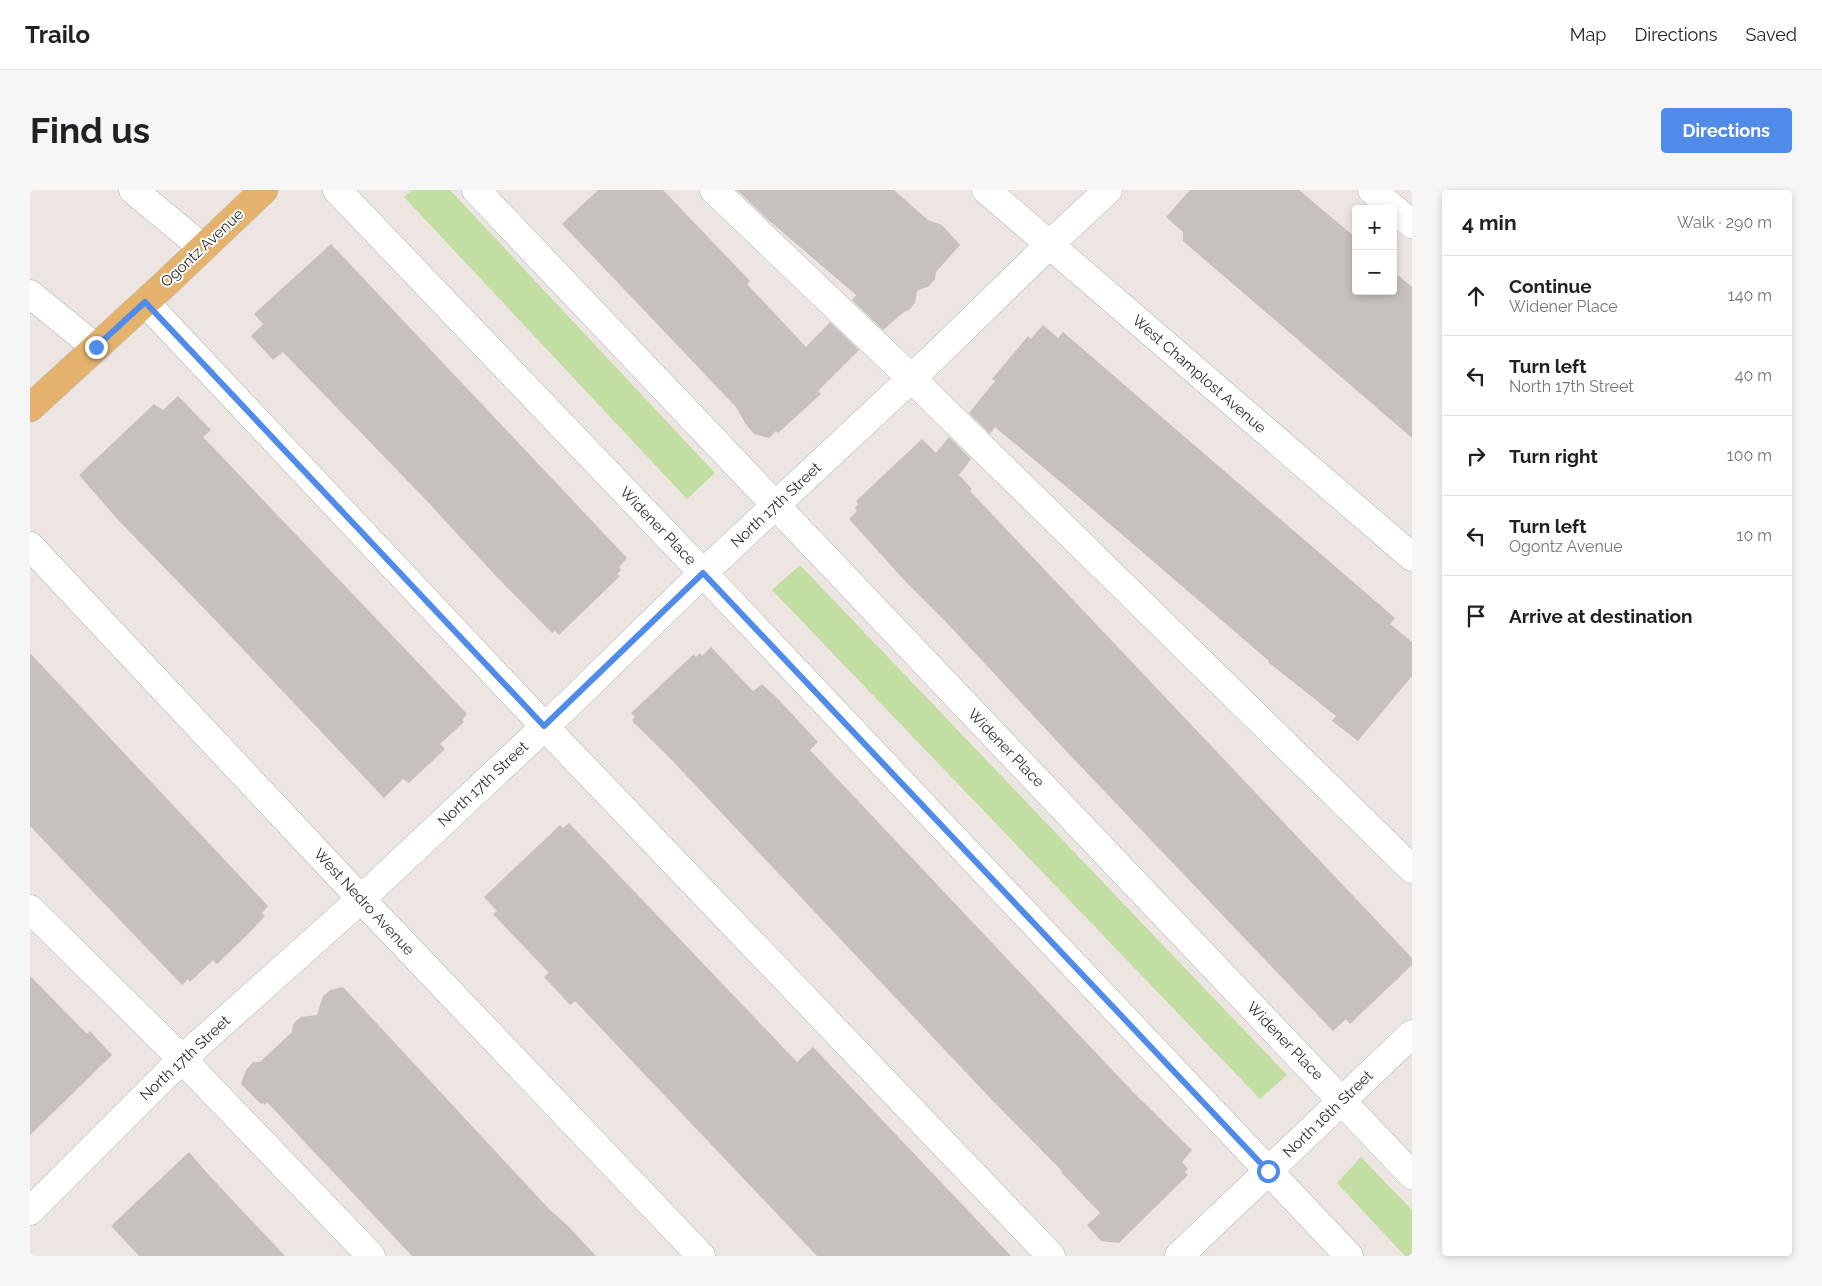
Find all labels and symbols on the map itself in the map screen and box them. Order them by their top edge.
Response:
street label: Ogontz Avenue [157,205,247,291]
street label: West Champlost Avenue [1129,311,1270,437]
route end [85,336,108,359]
street label: North 17th Street [727,459,825,551]
street label: Widener Place [616,483,700,569]
street label: Widener Place [964,705,1048,791]
street label: North 17th Street [434,738,532,830]
street label: West Nedro Avenue [310,845,418,959]
street label: Widener Place [1243,998,1327,1084]
street label: North 17th Street [136,1012,234,1104]
street label: North 16th Street [1279,1067,1377,1161]
route start [1257,1160,1280,1183]

